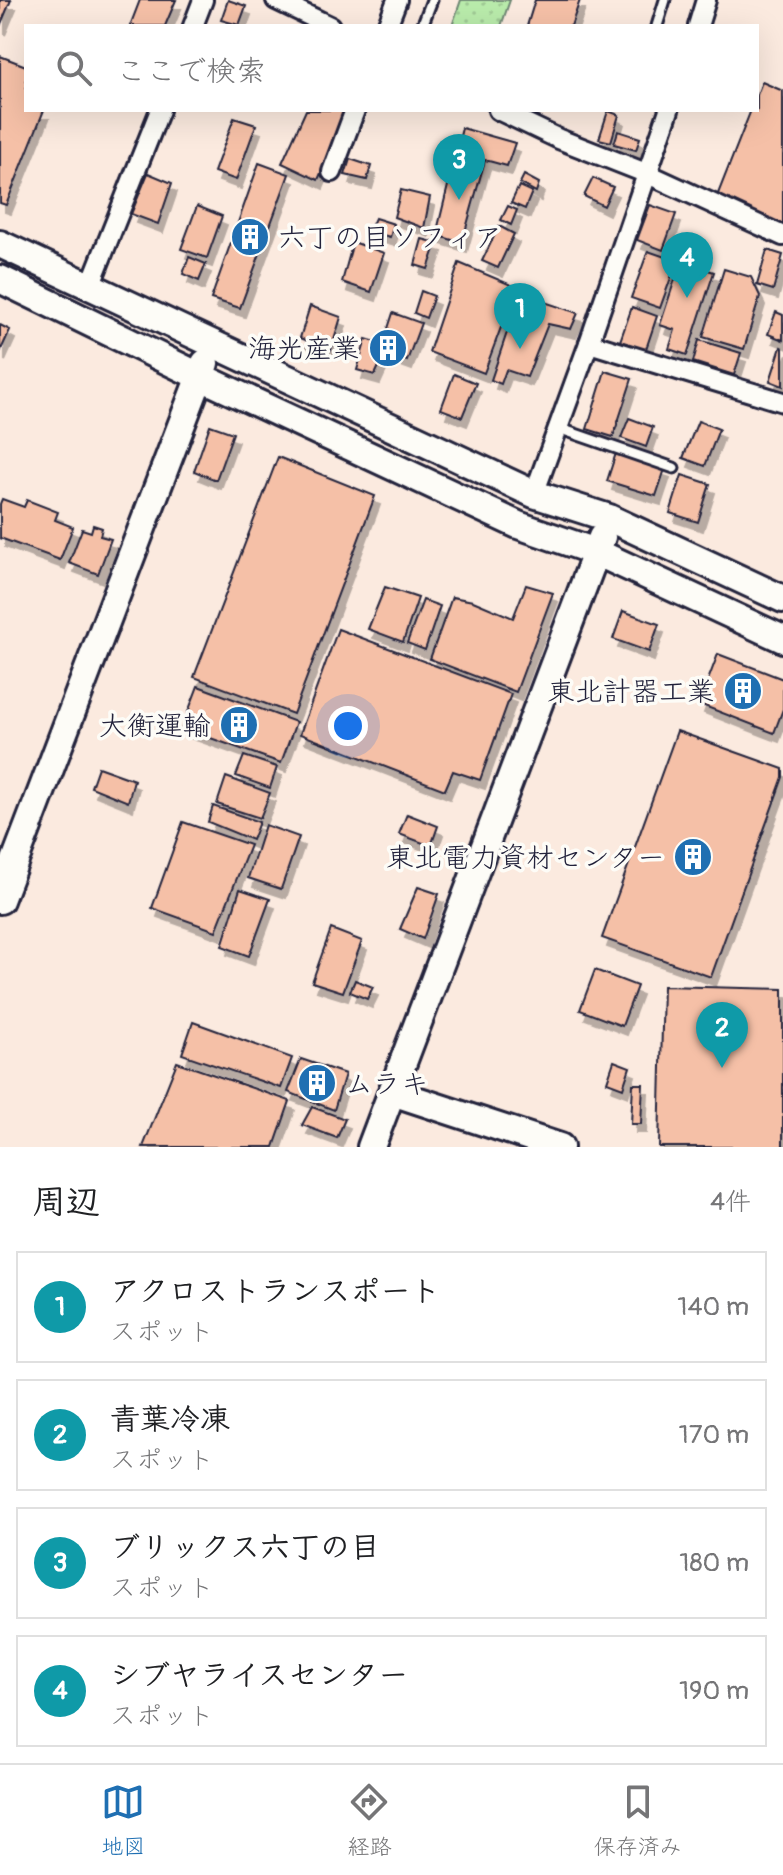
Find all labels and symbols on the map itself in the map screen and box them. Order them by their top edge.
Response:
pin: 3 [433,134,485,200]
building icon: 六丁の目ソフィア [229,216,271,258]
place label: 六丁の目ソフィア [278,221,502,256]
pin: 4 [661,232,713,298]
pin: 1 [494,283,546,349]
building icon: 海光産業 [367,327,409,369]
place label: 海光産業 [248,332,360,367]
building icon: 東北計器工業 [722,670,764,712]
place label: 東北計器工業 [547,675,715,710]
building icon: 大衡運輸 [218,704,260,746]
your location [328,706,368,746]
place label: 大衡運輸 [99,709,211,744]
building icon: 東北電力資材センター [672,836,714,878]
place label: 東北電力資材センター [386,841,665,876]
pin: 2 [696,1002,748,1068]
building icon: ムラキ [296,1062,338,1104]
place label: ムラキ [345,1067,428,1102]

